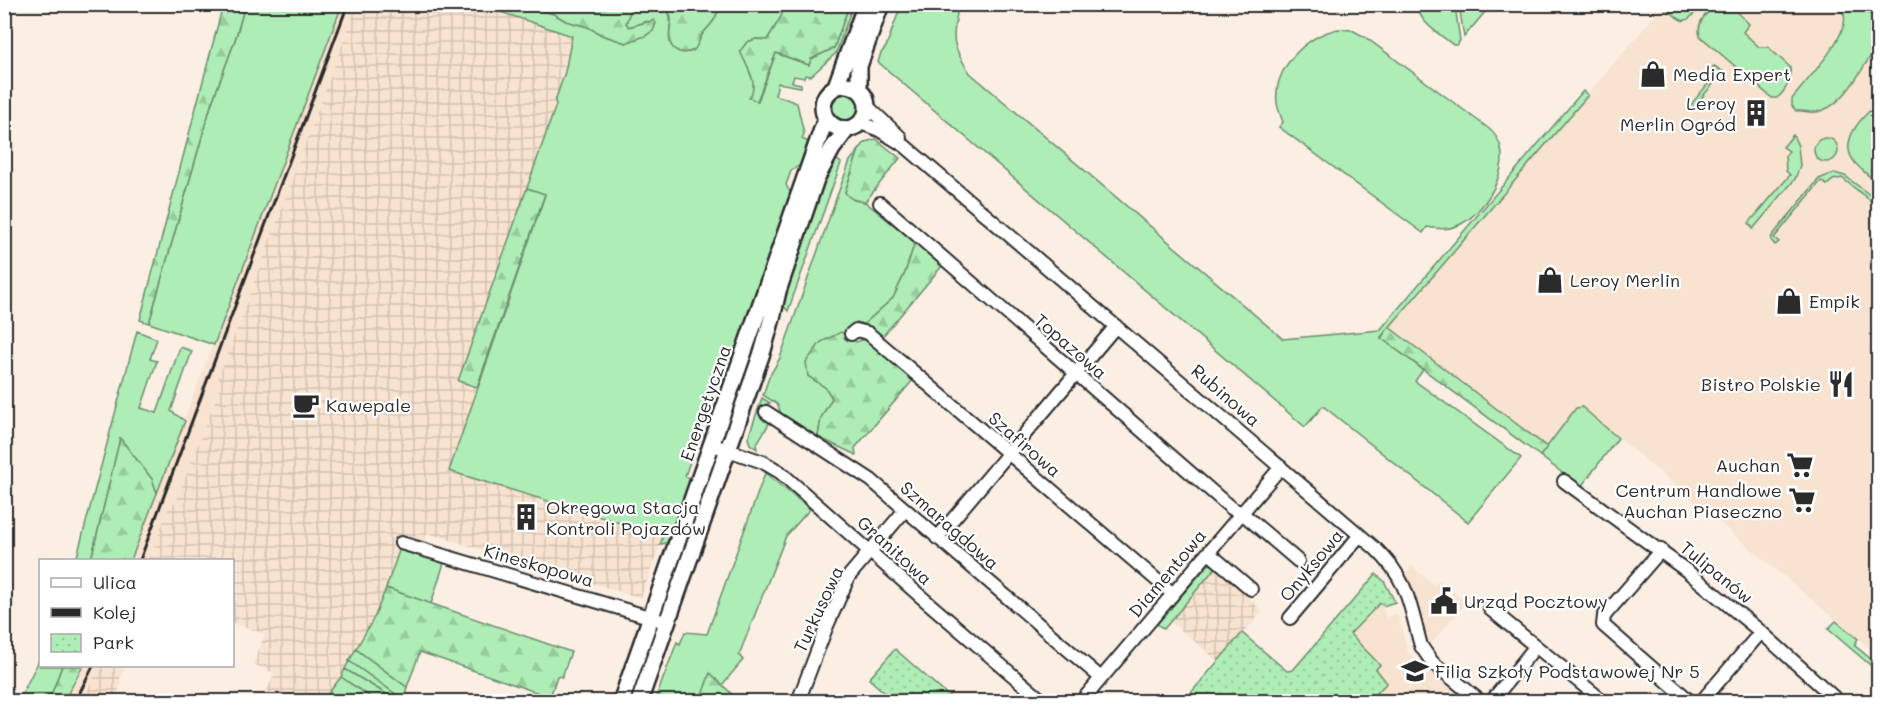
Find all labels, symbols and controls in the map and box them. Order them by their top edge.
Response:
shop icon: Media Expert [1638,59,1668,89]
place label: Media Expert [1673,62,1791,86]
place label: Leroy Merlin Ogród [1620,91,1736,136]
building icon: Leroy Merlin Ogród [1741,98,1771,128]
shop icon: Leroy Merlin [1535,265,1565,295]
place label: Leroy Merlin [1570,268,1680,292]
shop icon: Empik [1774,286,1804,316]
place label: Empik [1809,289,1860,313]
street label: Topazowa [1030,308,1112,384]
street label: Energetyczna [674,342,736,464]
street label: Rubinowa [1186,358,1266,432]
restaurant icon: Bistro Polskie [1826,369,1856,399]
place label: Bistro Polskie [1701,372,1821,396]
cafe icon: Kawepale [291,390,321,420]
place label: Kawepale [326,393,411,417]
street label: Szafirowa [984,406,1066,482]
supermarket icon: Auchan [1785,450,1815,480]
place label: Auchan [1716,453,1780,477]
street label: Szmaragdowa [895,475,1005,575]
place label: Centrum Handlowe Auchan Piaseczno [1615,478,1782,523]
supermarket icon: Centrum Handlowe Auchan Piaseczno [1787,485,1817,515]
place label: Okręgowa Stacja Kontroli Pojazdów [546,495,706,540]
building icon: Okręgowa Stacja Kontroli Pojazdów [511,502,541,532]
street label: Granitowa [852,510,938,590]
street label: Diamentowa [1123,524,1211,622]
street label: Onyksowa [1274,524,1348,606]
street label: Tulipanów [1676,535,1758,609]
street label: Kineskopowa [481,538,597,592]
legend [39,559,234,667]
street label: Turkusowa [787,562,849,656]
text: Ulica [93,570,137,594]
public building icon: Urząd Pocztowy [1429,586,1459,616]
place label: Urząd Pocztowy [1464,589,1608,613]
text: Kolej [93,600,136,624]
text: Park [93,630,134,654]
school or university icon: Filia Szkoły Podstawowej Nr 5 [1400,656,1430,686]
place label: Filia Szkoły Podstawowej Nr 5 [1435,659,1700,683]

